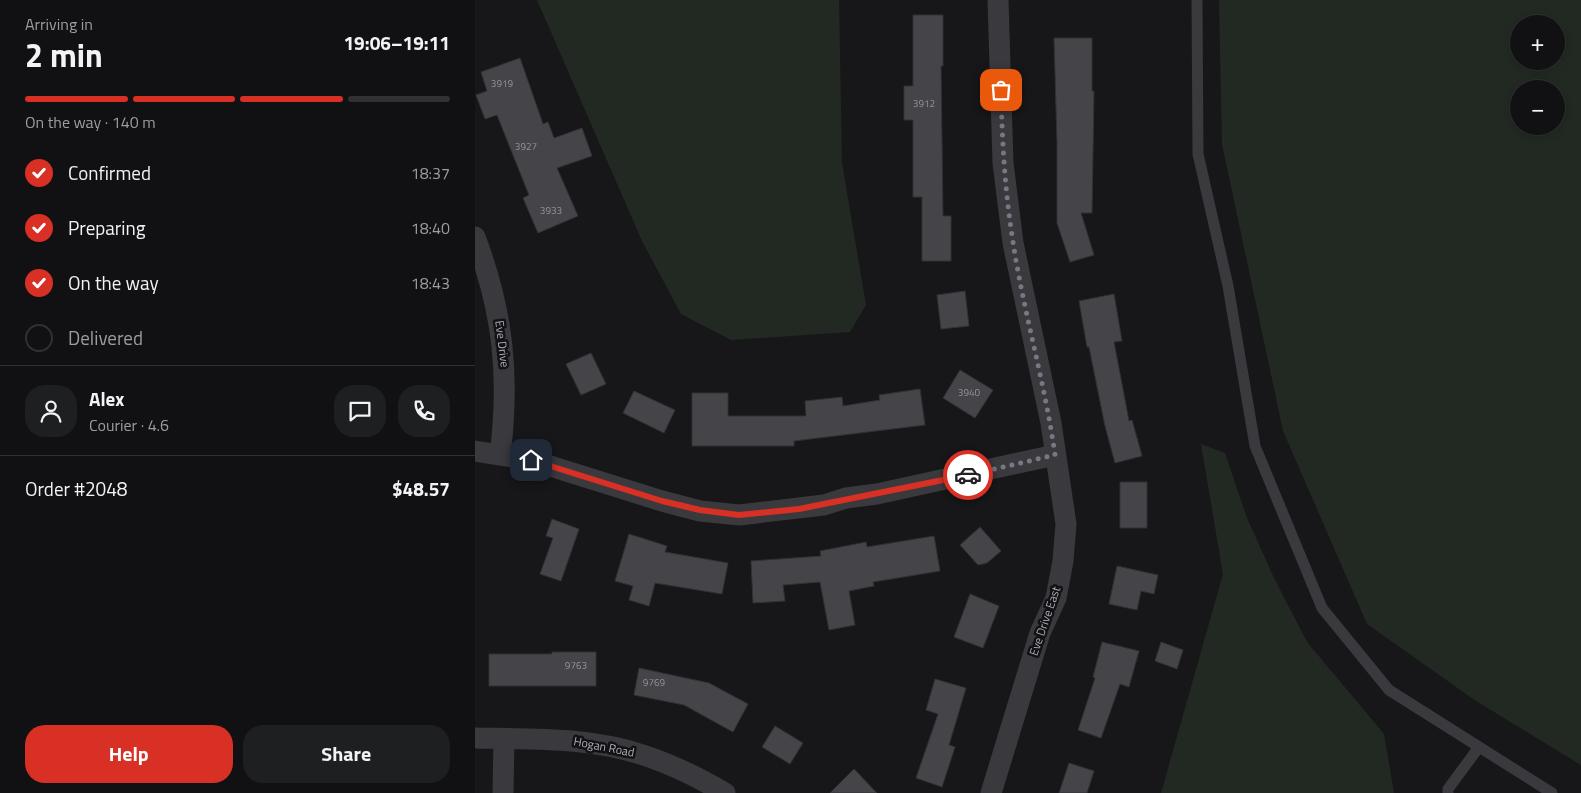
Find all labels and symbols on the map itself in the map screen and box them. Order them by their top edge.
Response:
pin [980,69,1022,111]
house number: 3919 [491,76,514,91]
house number: 3912 [913,96,935,111]
house number: 3927 [515,139,537,154]
house number: 3933 [540,203,562,218]
street label: Eve Drive [490,319,515,368]
house number: 3940 [958,385,981,400]
pin [510,439,552,481]
courier [943,450,993,500]
street label: Eve Drive East [1024,583,1066,658]
house number: 9763 [565,658,587,673]
house number: 9769 [643,675,666,690]
street label: Hogan Road [572,731,636,762]

